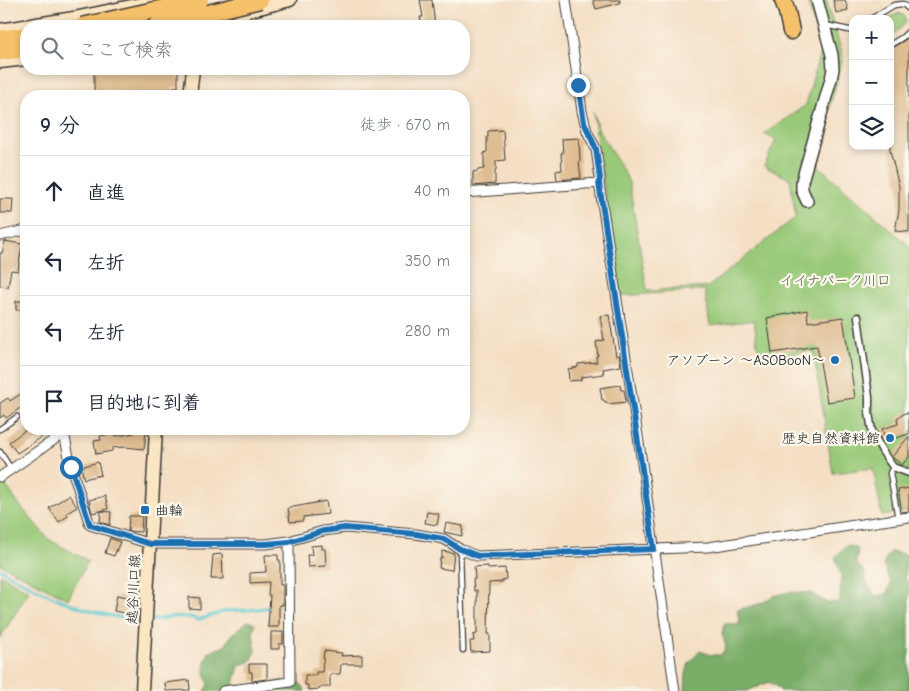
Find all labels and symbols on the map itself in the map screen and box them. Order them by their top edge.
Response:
route end [567,74,590,97]
park label: イイナパーク川口 [779,272,891,289]
place label: アソブーン ～ASOBooN～ [666,352,825,369]
marker: アソブーン ～ASOBooN～ [829,354,841,366]
place label: 歴史自然資料館 [782,430,880,447]
marker: 歴史自然資料館 [884,432,896,444]
route start [60,456,83,479]
place label: 曲輪 [155,502,183,519]
marker: 曲輪 [139,504,151,516]
street label: 越谷川口線 [123,554,144,624]

